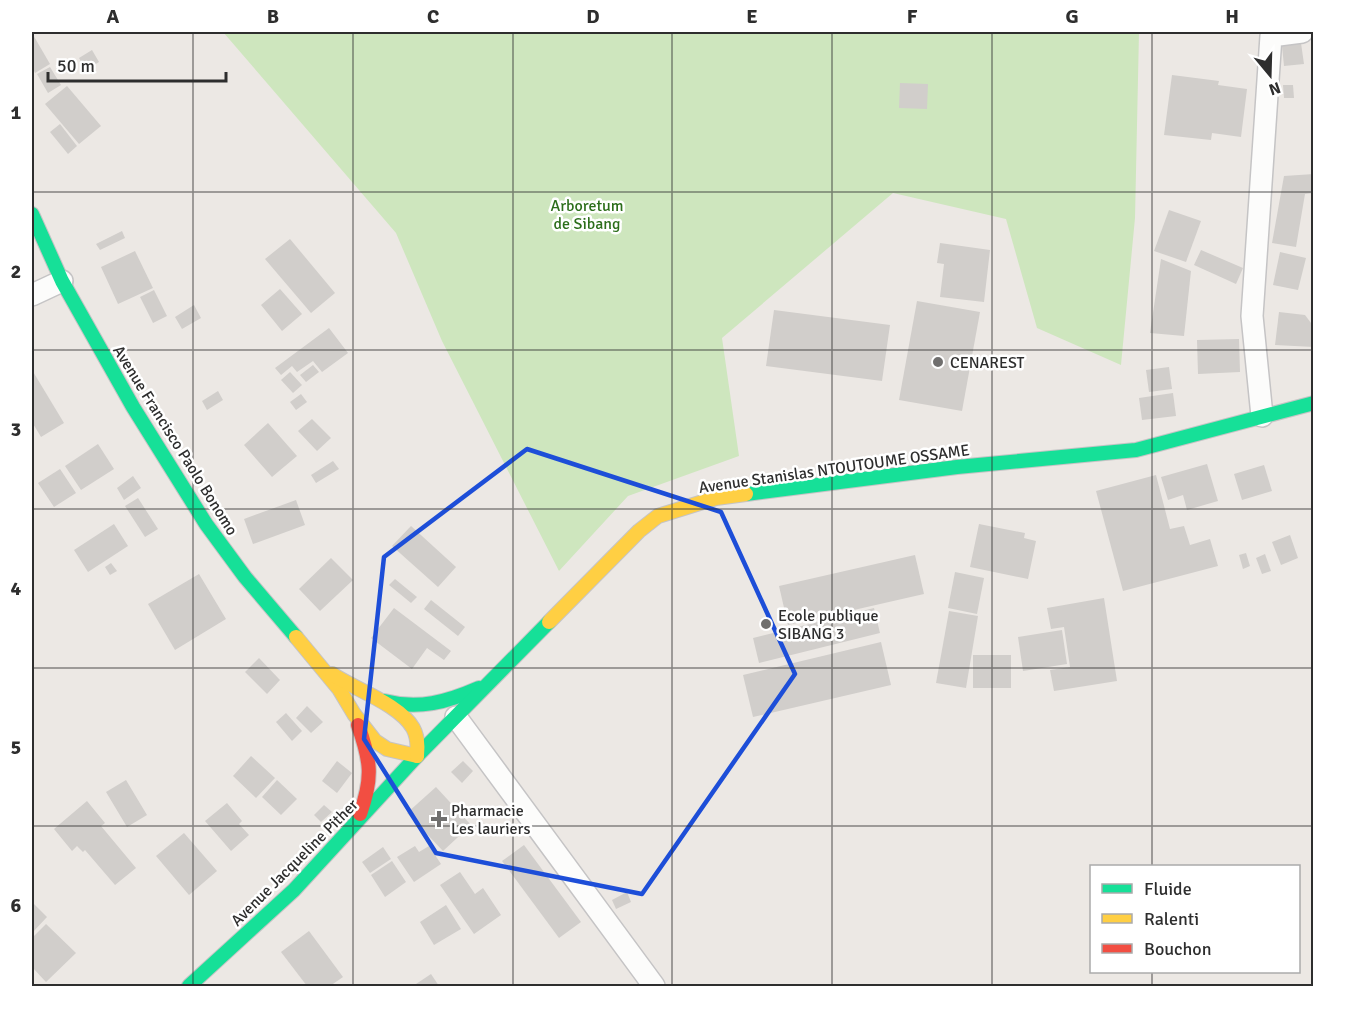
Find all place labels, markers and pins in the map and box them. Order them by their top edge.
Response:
place label: CENAREST [950,353,1024,373]
marker: CENAREST [931,355,945,369]
place label: Ecole publique SIBANG 3 [778,606,879,644]
marker: Ecole publique SIBANG 3 [759,617,773,631]
place label: Pharmacie Les lauriers [451,801,530,839]
marker: Pharmacie Les lauriers [432,812,446,826]

